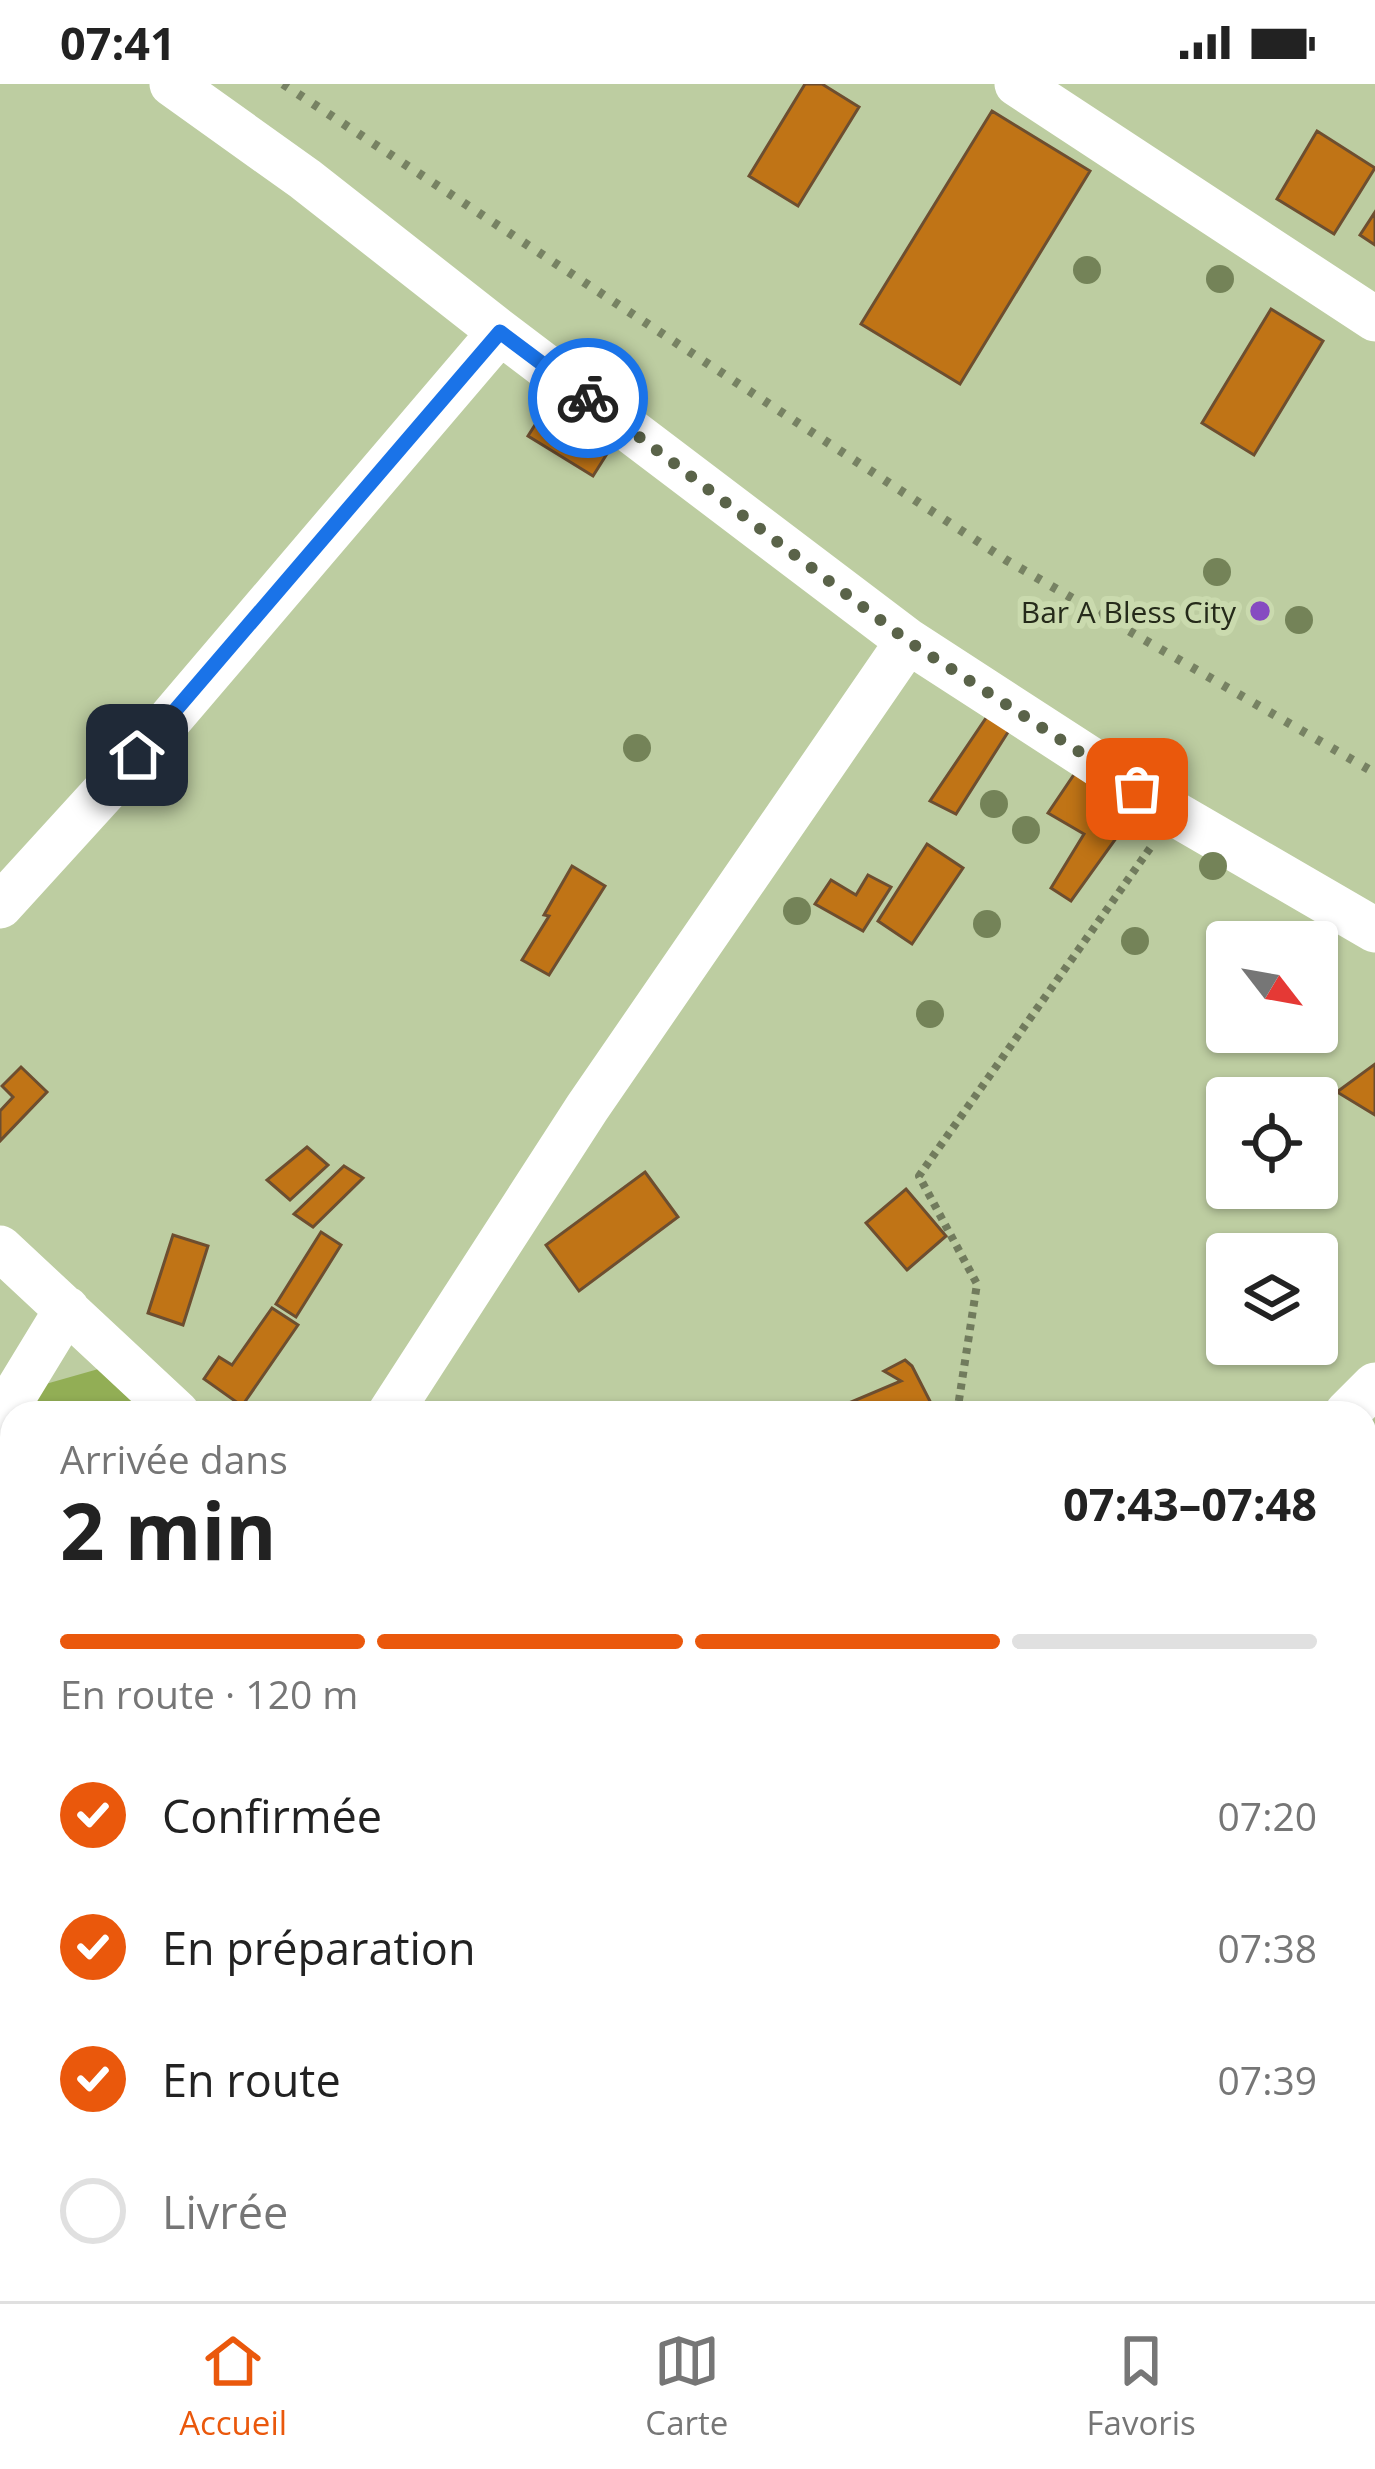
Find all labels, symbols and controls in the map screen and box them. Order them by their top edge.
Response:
text: 07:41 [60,12,176,73]
courier [528,338,648,458]
icon: bike [555,365,621,431]
place label: Bar A Bless City [1021,591,1237,632]
marker: Bar A Bless City [1247,598,1273,624]
pin [86,704,188,806]
icon: home [104,722,170,788]
pin [1086,738,1188,840]
icon: bag [1104,756,1170,822]
north arrow [1206,921,1338,1053]
map controls [1206,921,1338,1365]
button: locate [1206,1077,1338,1209]
button: layers [1206,1233,1338,1365]
text: Arrivée dans [60,1432,288,1485]
text: 07:43–07:48 [1063,1473,1317,1534]
text: 2 min [60,1477,277,1583]
text: En route · 120 m [60,1667,358,1720]
icon: check [60,1782,126,1848]
text: Confirmée [162,1785,382,1846]
text: 07:20 [1218,1789,1317,1842]
icon: check [60,1914,126,1980]
text: En préparation [162,1917,475,1978]
text: 07:38 [1218,1921,1317,1974]
icon: check [60,2046,126,2112]
text: En route [162,2049,341,2110]
text: 07:39 [1218,2053,1317,2106]
text: Livrée [162,2181,288,2242]
tab: Accueil [179,2328,287,2445]
tab: Carte [645,2328,728,2445]
tab: Favoris [1087,2328,1196,2445]

